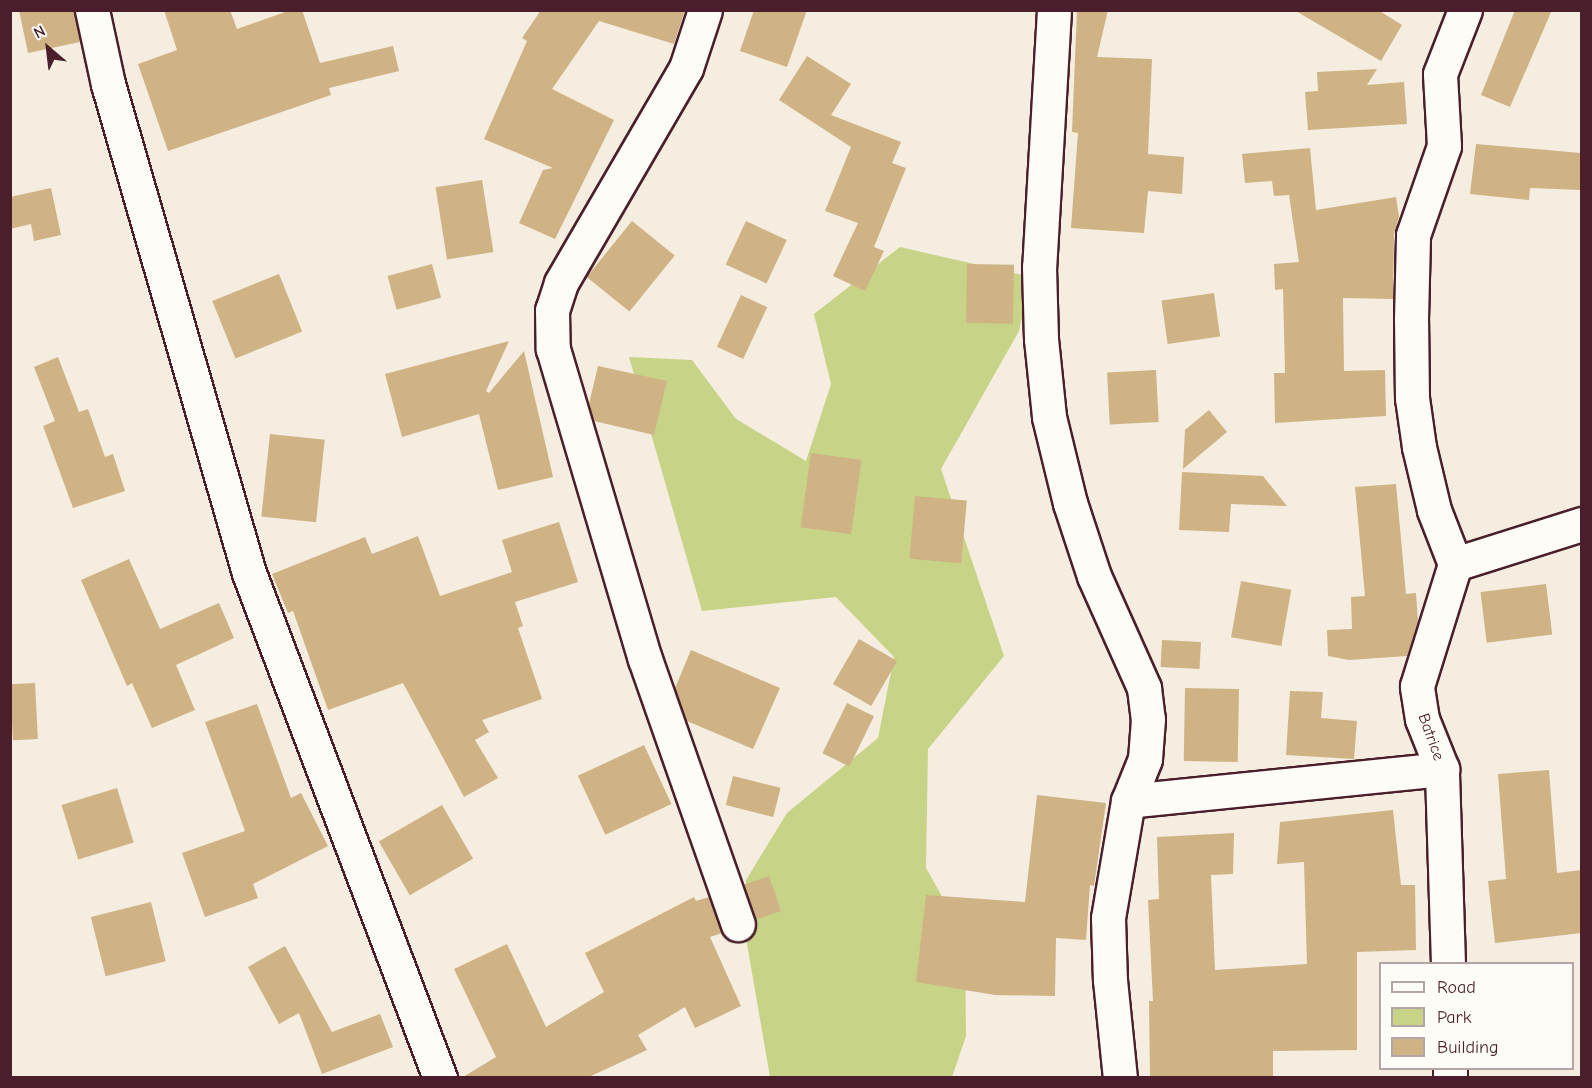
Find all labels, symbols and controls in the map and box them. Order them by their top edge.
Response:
north arrow [18,18,78,78]
text: N [31,22,48,43]
street label: Batrice [1414,711,1448,763]
legend [1379,962,1574,1070]
text: Road [1437,977,1476,998]
text: Park [1437,1007,1471,1028]
text: Building [1437,1037,1499,1058]

